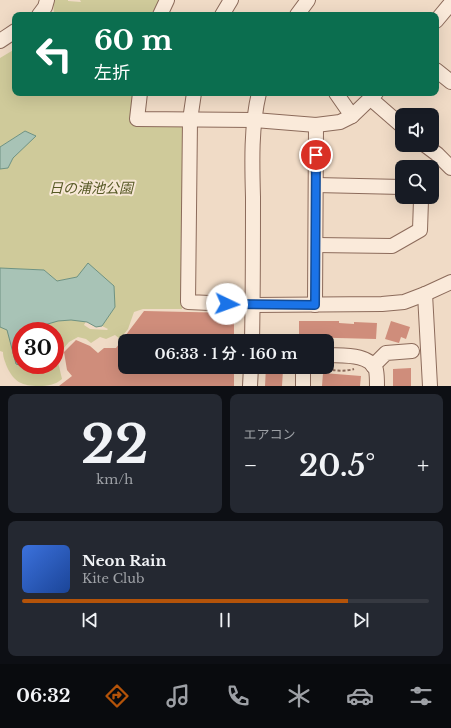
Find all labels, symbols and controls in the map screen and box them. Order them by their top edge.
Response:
text: 60 m [94,23,172,58]
icon: left [28,28,80,80]
text: 左折 [94,62,130,84]
map controls [395,108,439,204]
button: sound [395,108,439,152]
pin [299,138,333,172]
icon: arrive [305,144,327,166]
button: search [395,160,439,204]
park label: 日の浦池公園 [49,179,135,197]
position arrow [206,283,248,325]
speed limit sign: 30 [12,322,64,374]
text: 06:33 · 1 分 · 160 m [155,344,297,363]
text: 22 [81,413,149,477]
text: エアコン [244,426,296,443]
text: 20.5° [299,447,375,484]
text: − [244,452,257,479]
text: + [417,452,429,479]
text: km/h [96,471,133,488]
text: Neon Rain [82,551,166,570]
text: Kite Club [82,570,145,587]
icon: previous [79,609,101,631]
icon: pause [214,609,236,631]
icon: next [350,609,372,631]
icon: directions [103,682,131,710]
icon: music [164,682,192,710]
icon: phone [224,682,252,710]
icon: climate [285,682,313,710]
icon: car [346,682,374,710]
icon: filters [407,682,435,710]
text: 06:32 [16,685,70,707]

